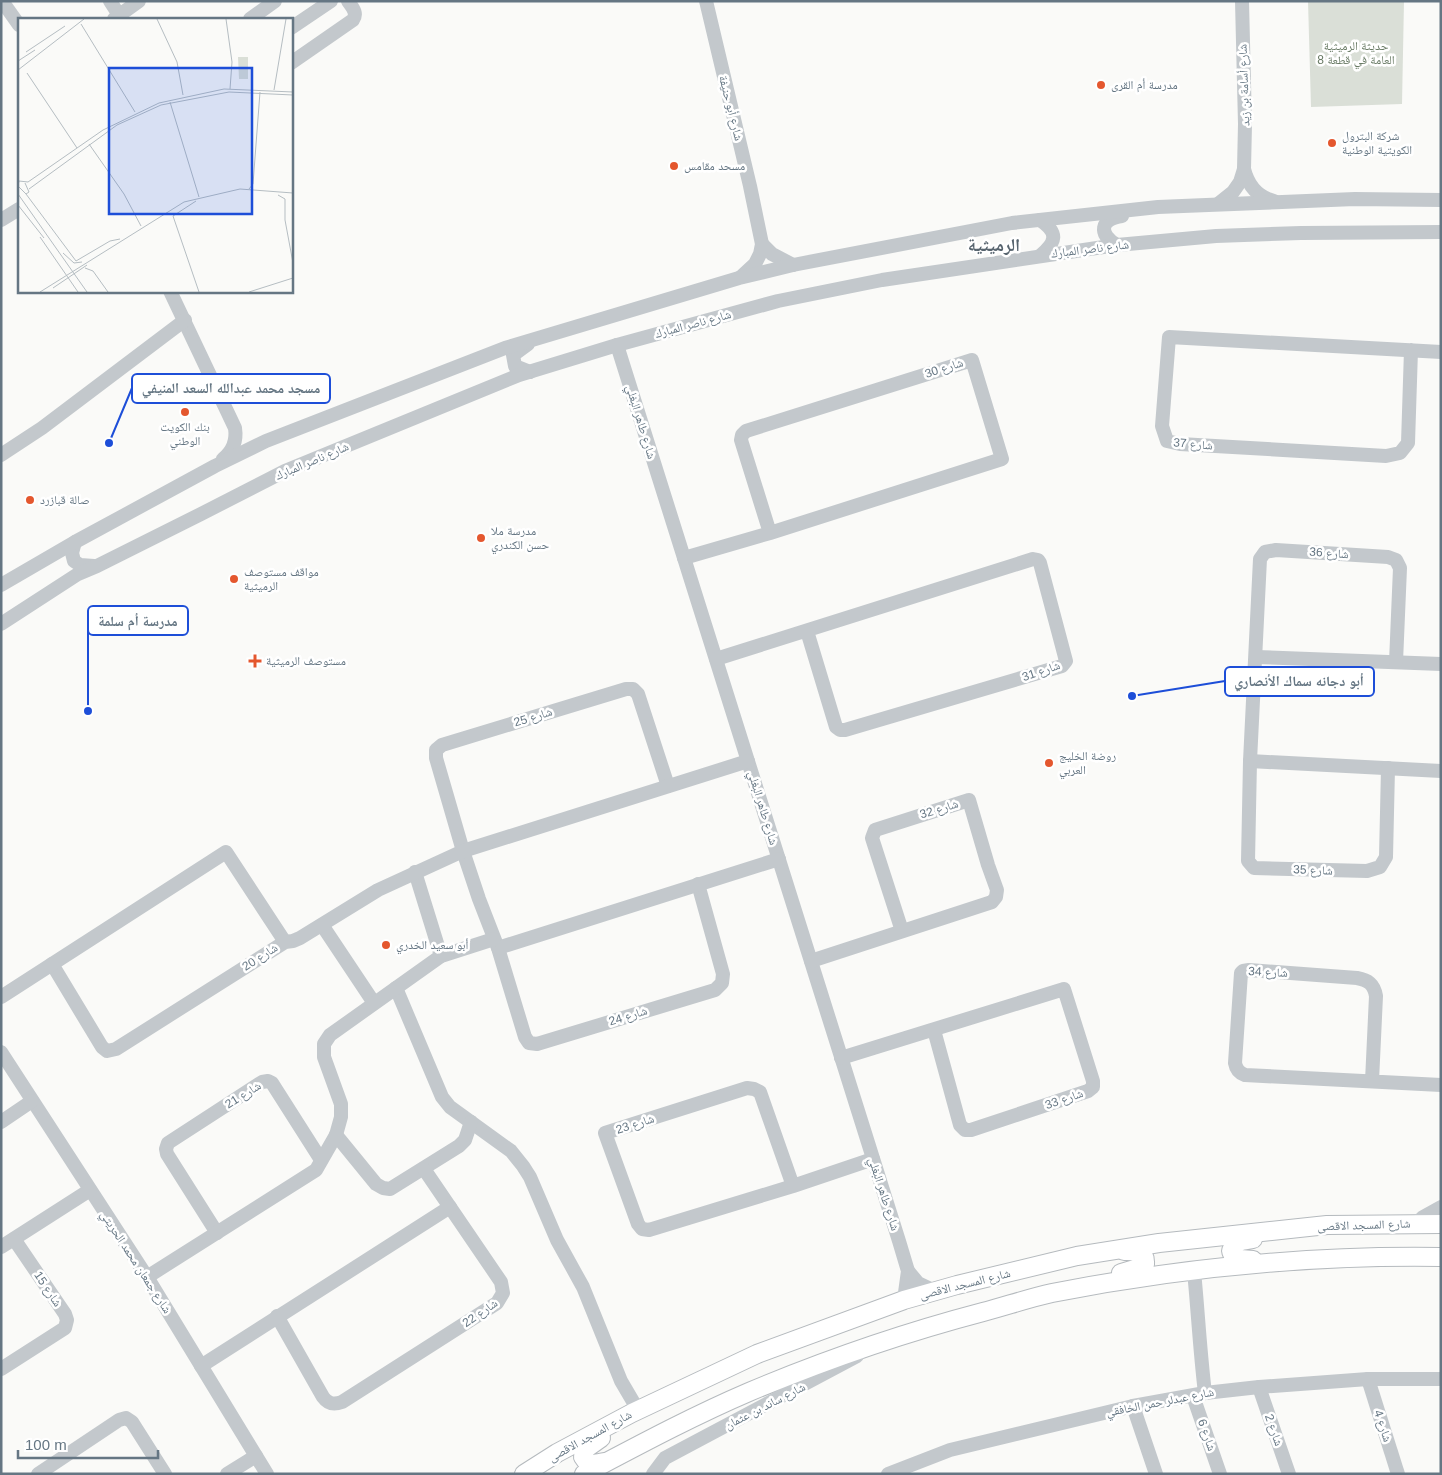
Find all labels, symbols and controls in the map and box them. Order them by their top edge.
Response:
inset map [18,18,292,292]
park label: حديثة الرميثية العامة في قطعة 8 [1317,39,1395,70]
street label: شارع أسامة بن زيد [1236,44,1253,126]
street label: شارع أبو حنيفة [715,74,746,142]
place label: مدرسة أم القرى [1111,78,1178,93]
marker: مدرسة أم القرى [1095,79,1107,91]
place label: شركة البترول الكويتية الوطنية [1342,129,1412,157]
marker: شركة البترول الكويتية الوطنية [1326,137,1338,149]
place label: مسحد مقامس [684,159,745,173]
marker: مسحد مقامس [668,160,680,172]
district label: الرميثية [968,235,1020,255]
street label: شارع ناصر المبارك [1050,237,1130,262]
street label: شارع ناصر المبارك [653,307,733,342]
street label: شارع 30 [923,355,965,382]
callout: مسجد محمد عبدالله السعد المنيفي [132,374,330,403]
text: مسجد محمد عبدالله السعد المنيفي [142,380,320,399]
street label: شارع طاهر البغلي [620,383,659,462]
marker: بنك الكويت الوطني [179,406,191,418]
place label: بنك الكويت الوطني [160,420,210,451]
street label: شارع 37 [1173,435,1213,454]
street label: شارع ناصر المبارك [273,439,351,484]
place label: صالة قبازرد [40,493,90,507]
marker: صالة قبازرد [24,494,36,506]
place label: مدرسة ملا حسن الكندري [491,524,549,555]
marker: مدرسة ملا حسن الكندري [475,532,487,544]
street label: شارع 36 [1309,545,1349,562]
place label: مواقف مستوصف الرميثية [244,565,319,593]
marker: مواقف مستوصف الرميثية [228,573,240,585]
callout: مدرسة أم سلمة [88,606,188,635]
text: مدرسة أم سلمة [98,613,178,631]
marker: مستوصف الرميثية [248,654,262,668]
place label: مستوصف الرميثية [266,654,346,668]
street label: شارع 31 [1020,658,1062,685]
callout: أبو دجانه سماك الأنصاري [1225,667,1374,696]
text: أبو دجانه سماك الأنصاري [1234,673,1364,692]
street label: شارع 25 [512,705,554,730]
place label: روضة الخليج العربي [1059,749,1116,780]
marker: روضة الخليج العربي [1043,757,1055,769]
street label: شارع طاهر البغلي [742,769,781,848]
street label: شارع 32 [918,797,960,822]
street label: شارع 35 [1293,862,1333,879]
place label: أبو سعيد الخدري [396,938,469,955]
marker: أبو سعيد الخدري [380,939,392,951]
street label: شارع 20 [240,940,281,974]
street label: شارع 34 [1248,964,1288,981]
street label: شارع 24 [607,1004,649,1029]
street label: شارع 21 [223,1079,264,1112]
street label: شارع 33 [1043,1086,1085,1113]
street label: شارع 23 [614,1111,656,1138]
street label: شارع طاهر البغلي [863,1155,902,1234]
street label: شارع جمعان محمد الحريتي [95,1208,174,1318]
street label: شارع المسجد الاقصى [1317,1216,1411,1235]
street label: شارع المسجد الاقصى [918,1266,1012,1303]
street label: شارع 15 [30,1269,65,1310]
street label: شارع 22 [460,1296,501,1331]
street label: شارع ساند بن عثمان [722,1380,808,1433]
street label: شارع عبدلر حمن الخافقي [1105,1385,1216,1422]
street label: شارع المسجد الاقصى [546,1407,635,1466]
street label: شارع 4 [1370,1408,1395,1444]
street label: شارع 2 [1261,1412,1286,1448]
street label: شارع 6 [1194,1417,1219,1453]
scale bar [18,1428,158,1460]
text: 100 m [25,1436,67,1453]

